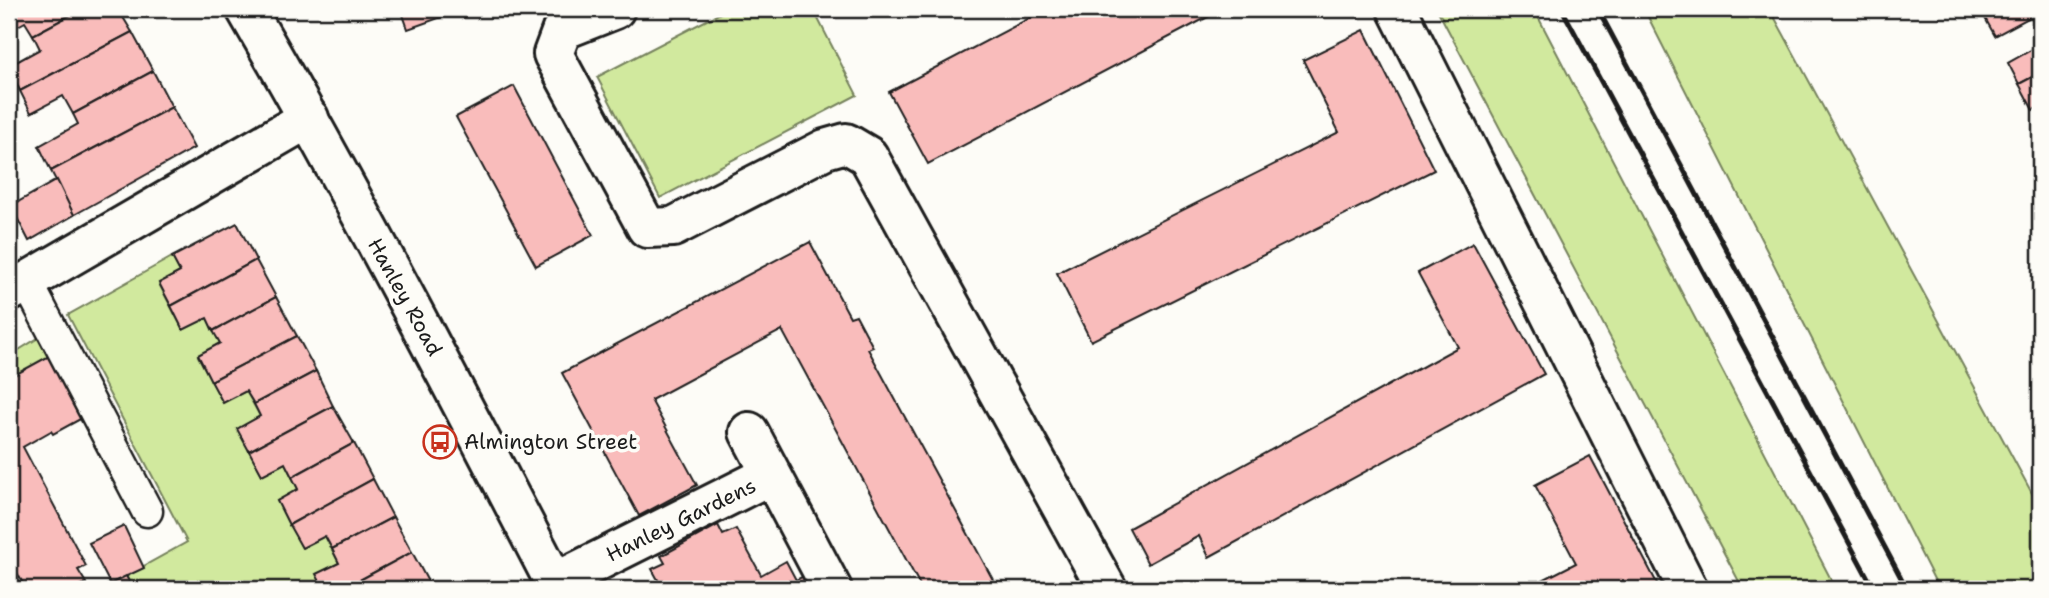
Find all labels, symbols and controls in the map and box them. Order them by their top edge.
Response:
street label: Hanley Road [361,233,449,361]
bus stop icon: Almington Street [421,423,459,461]
place label: Almington Street [464,428,637,456]
street label: Hanley Gardens [601,472,761,568]

